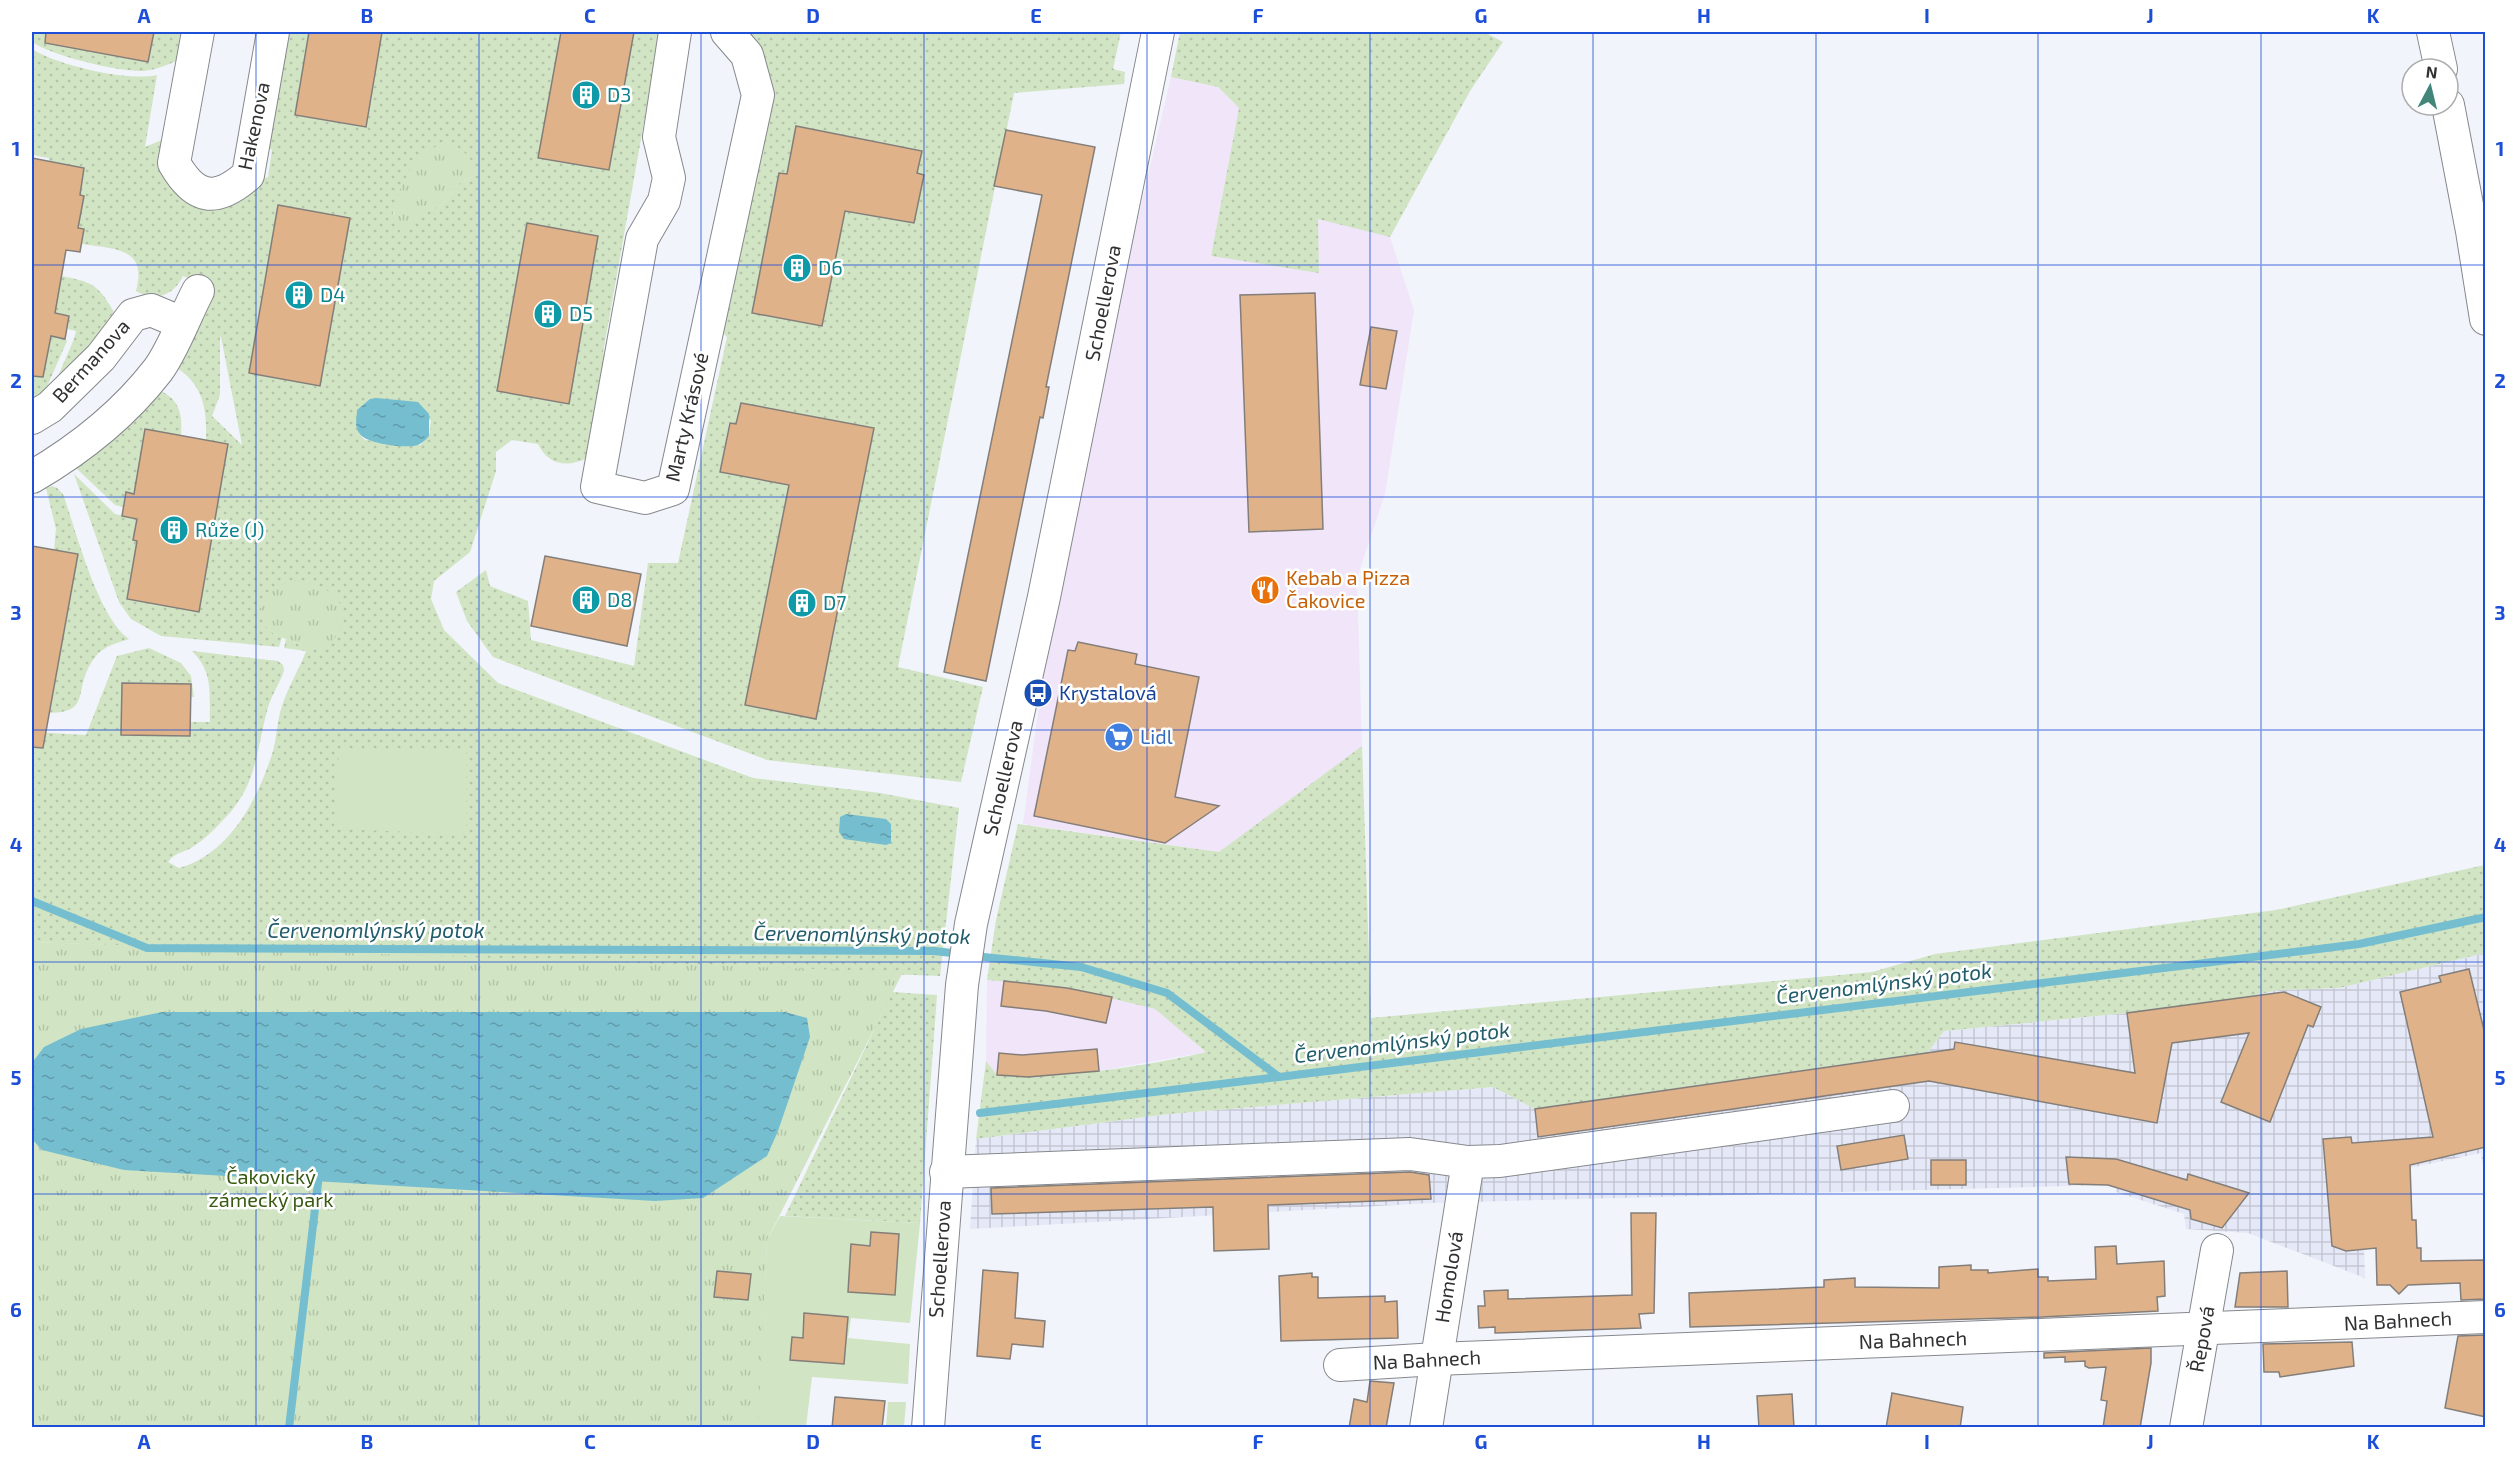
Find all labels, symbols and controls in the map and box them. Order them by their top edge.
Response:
text: A [137,3,151,27]
text: B [361,3,373,27]
text: C [584,3,596,27]
text: D [806,3,820,27]
text: E [1030,3,1042,27]
text: F [1252,3,1264,27]
text: G [1475,3,1487,27]
text: H [1697,3,1711,27]
text: I [1924,3,1930,27]
text: J [2146,3,2154,27]
text: K [2367,3,2380,27]
north arrow [2400,57,2460,117]
text: N [2425,61,2439,82]
building icon: D3 [570,79,602,111]
street label: Hakenova [232,80,274,172]
place label: D3 [607,82,631,106]
text: 1 [12,136,20,160]
text: 1 [2496,136,2504,160]
street label: Schoellerova [1079,243,1125,363]
building icon: D6 [781,252,813,284]
place label: D6 [818,255,843,279]
building icon: D4 [283,279,315,311]
place label: D4 [320,282,346,306]
building icon: D5 [532,298,564,330]
place label: D5 [569,301,593,325]
street label: Bermanova [47,314,134,407]
street label: Marty Krásové [659,350,713,484]
text: 2 [10,368,22,392]
text: 2 [2494,368,2506,392]
building icon: Růže (J) [158,514,190,546]
place label: Růže (J) [195,517,264,541]
place label: Kebab a Pizza Čakovice [1286,565,1410,612]
restaurant icon: Kebab a Pizza Čakovice [1249,574,1281,606]
building icon: D8 [570,584,602,616]
place label: D8 [607,587,632,611]
building icon: D7 [786,587,818,619]
place label: D7 [823,590,846,614]
text: 3 [10,600,22,624]
text: 3 [2494,600,2506,624]
bus stop icon: Krystalová [1022,677,1054,709]
place label: Krystalová [1059,680,1157,704]
street label: Schoellerova [977,718,1027,838]
supermarket icon: Lidl [1103,721,1135,753]
place label: Lidl [1140,724,1173,748]
text: 4 [10,832,23,856]
text: 4 [2494,832,2507,856]
water label: Červenomlýnský potok [267,917,485,943]
water label: Červenomlýnský potok [753,919,971,949]
water label: Červenomlýnský potok [1774,957,1993,1009]
water label: Červenomlýnský potok [1292,1016,1511,1068]
text: 5 [10,1065,22,1089]
text: 5 [2494,1065,2506,1089]
park label: Čakovický zámecký park [209,1164,333,1211]
street label: Schoellerova [923,1199,955,1319]
street label: Homolová [1429,1229,1467,1324]
text: 6 [10,1297,22,1321]
text: 6 [2494,1297,2506,1321]
street label: Řepová [2183,1304,2219,1374]
street label: Na Bahnech [2343,1305,2453,1335]
street label: Na Bahnech [1858,1325,1968,1353]
street label: Na Bahnech [1372,1344,1482,1374]
text: A [137,1429,151,1453]
text: B [361,1429,373,1453]
text: C [584,1429,596,1453]
text: D [806,1429,820,1453]
text: E [1030,1429,1042,1453]
text: F [1252,1429,1264,1453]
text: G [1475,1429,1487,1453]
text: H [1697,1429,1711,1453]
text: I [1924,1429,1930,1453]
text: J [2146,1429,2154,1453]
text: K [2367,1429,2380,1453]

